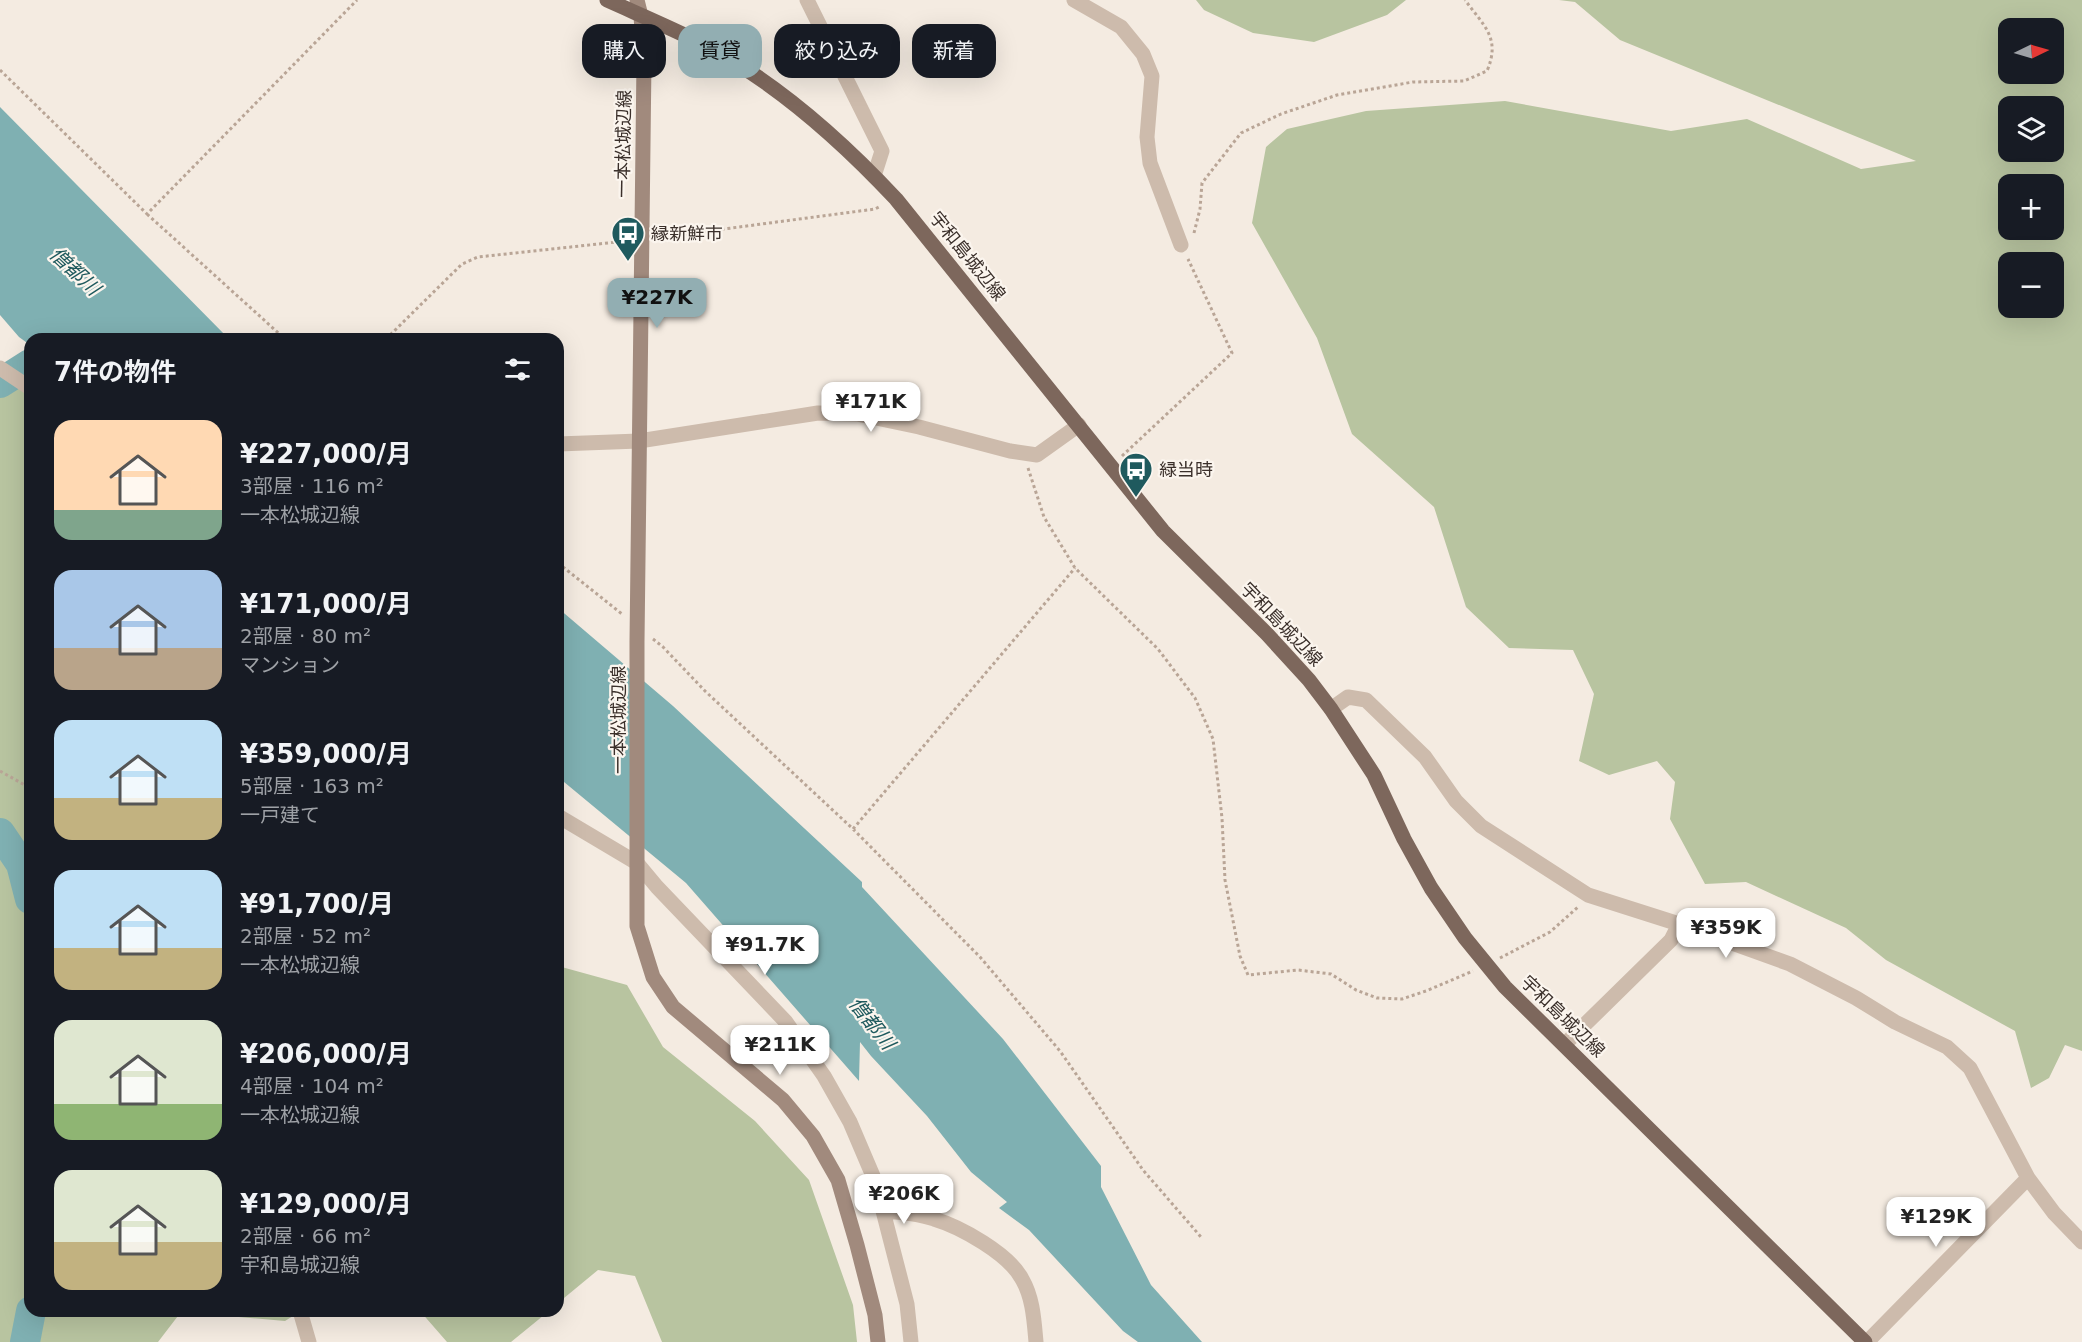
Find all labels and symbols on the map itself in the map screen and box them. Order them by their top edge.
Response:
north arrow [1998,18,2064,84]
street label: 一本松城辺線 [612,90,634,198]
street label: 宇和島城辺線 [926,207,1010,305]
bus stop icon: 縁新鮮市 [610,215,646,262]
place label: 縁新鮮市 [651,223,723,244]
water label: 僧都川 [45,242,107,302]
pin: ¥227K [615,278,699,329]
pin: ¥171K [829,382,913,433]
bus stop icon: 緑当時 [1118,451,1154,498]
place label: 緑当時 [1159,459,1213,480]
street label: 宇和島城辺線 [1237,578,1327,670]
street label: 一本松城辺線 [608,666,629,774]
pin: ¥359K [1684,908,1768,959]
pin: ¥91.7K [716,925,814,976]
street label: 宇和島城辺線 [1517,971,1609,1061]
water label: 僧都川 [844,992,901,1056]
pin: ¥211K [738,1025,822,1076]
pin: ¥206K [862,1174,946,1225]
pin: ¥129K [1894,1197,1978,1248]

